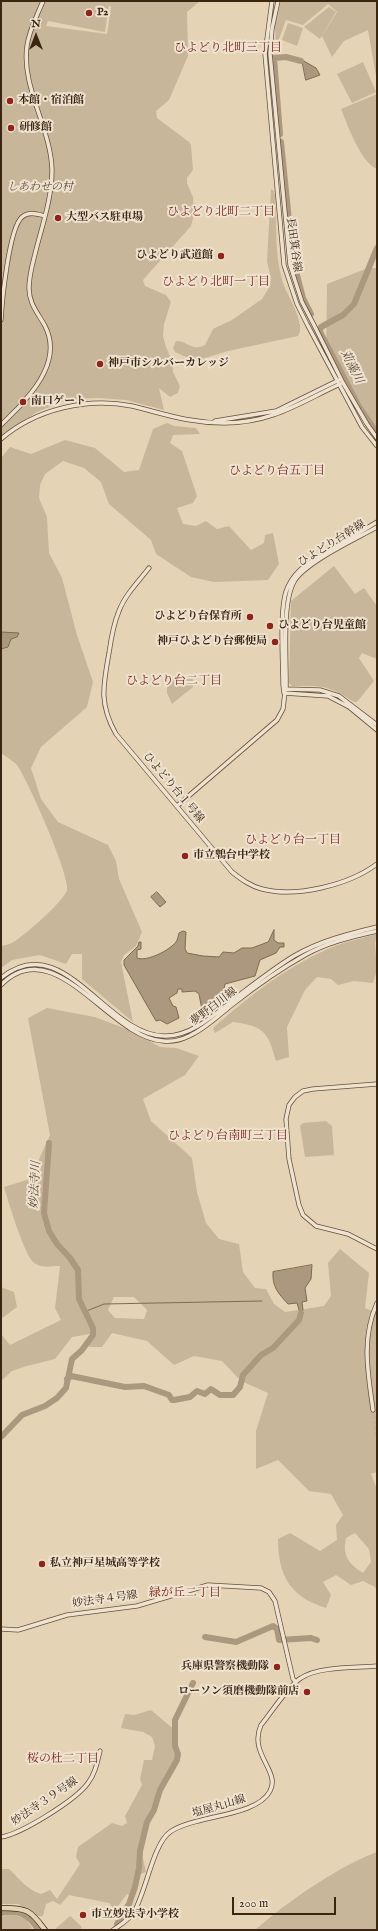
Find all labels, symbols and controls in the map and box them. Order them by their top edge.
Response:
place label: P2 [97,6,109,20]
marker: P2 [84,8,94,18]
north arrow [16,16,56,56]
text: N [31,17,41,31]
district label: ひよどり北町三丁目 [174,42,282,56]
place label: 本館・宿泊館 [18,94,84,108]
marker: 本館・宿泊館 [5,96,15,106]
place label: 研修館 [19,121,52,135]
marker: 研修館 [6,123,16,133]
park label: しあわせの村 [7,181,73,195]
district label: ひよどり北町二丁目 [167,206,275,220]
place label: 大型バス駐車場 [66,211,143,225]
marker: 大型バス駐車場 [53,213,63,223]
street label: 長田箕谷線 [283,217,303,273]
place label: ひよどり武道館 [136,249,213,263]
marker: ひよどり武道館 [216,251,226,261]
district label: ひよどり北町一丁目 [162,276,270,290]
water label: 苅藻川 [336,348,366,386]
place label: 神戸市シルバーカレッジ [108,357,229,371]
marker: 神戸市シルバーカレッジ [95,359,105,369]
place label: 南口ゲート [31,395,86,409]
marker: 南口ゲート [18,397,28,407]
district label: ひよどり台五丁目 [229,465,325,479]
street label: ひよどり台幹線 [296,518,368,570]
place label: ひよどり台保育所 [154,610,242,624]
marker: ひよどり台保育所 [245,612,255,622]
place label: ひよどり台児童館 [278,619,366,633]
marker: ひよどり台児童館 [265,621,275,631]
place label: 神戸ひよどり台郵便局 [157,635,267,649]
marker: 神戸ひよどり台郵便局 [270,637,280,647]
district label: ひよどり台二丁目 [126,675,222,689]
street label: ひよどり台１号線 [140,750,206,826]
district label: ひよどり台一丁目 [245,834,341,848]
place label: 市立鵯台中学校 [193,849,270,863]
marker: 市立鵯台中学校 [180,851,190,861]
street label: 夢野白川線 [188,985,240,1029]
district label: ひよどり台南町三丁目 [168,1130,288,1144]
water label: 妙法寺川 [28,1161,44,1209]
place label: 私立神戸星城高等学校 [50,1557,160,1571]
marker: 私立神戸星城高等学校 [37,1559,47,1569]
district label: 緑が丘二丁目 [149,1587,221,1601]
street label: 妙法寺４号線 [71,1589,139,1611]
place label: 兵庫県警察機動隊 [181,1660,269,1674]
marker: 兵庫県警察機動隊 [272,1662,282,1672]
place label: ローソン須磨機動隊前店 [178,1685,299,1699]
marker: ローソン須磨機動隊前店 [302,1687,312,1697]
district label: 桜の杜二丁目 [27,1753,99,1767]
street label: 妙法寺３９号線 [9,1775,81,1829]
street label: 塩屋丸山線 [191,1793,247,1821]
scale bar [234,1889,338,1915]
text: 200 m [239,1896,268,1911]
place label: 市立妙法寺小学校 [91,1908,179,1922]
marker: 市立妙法寺小学校 [78,1910,88,1920]

